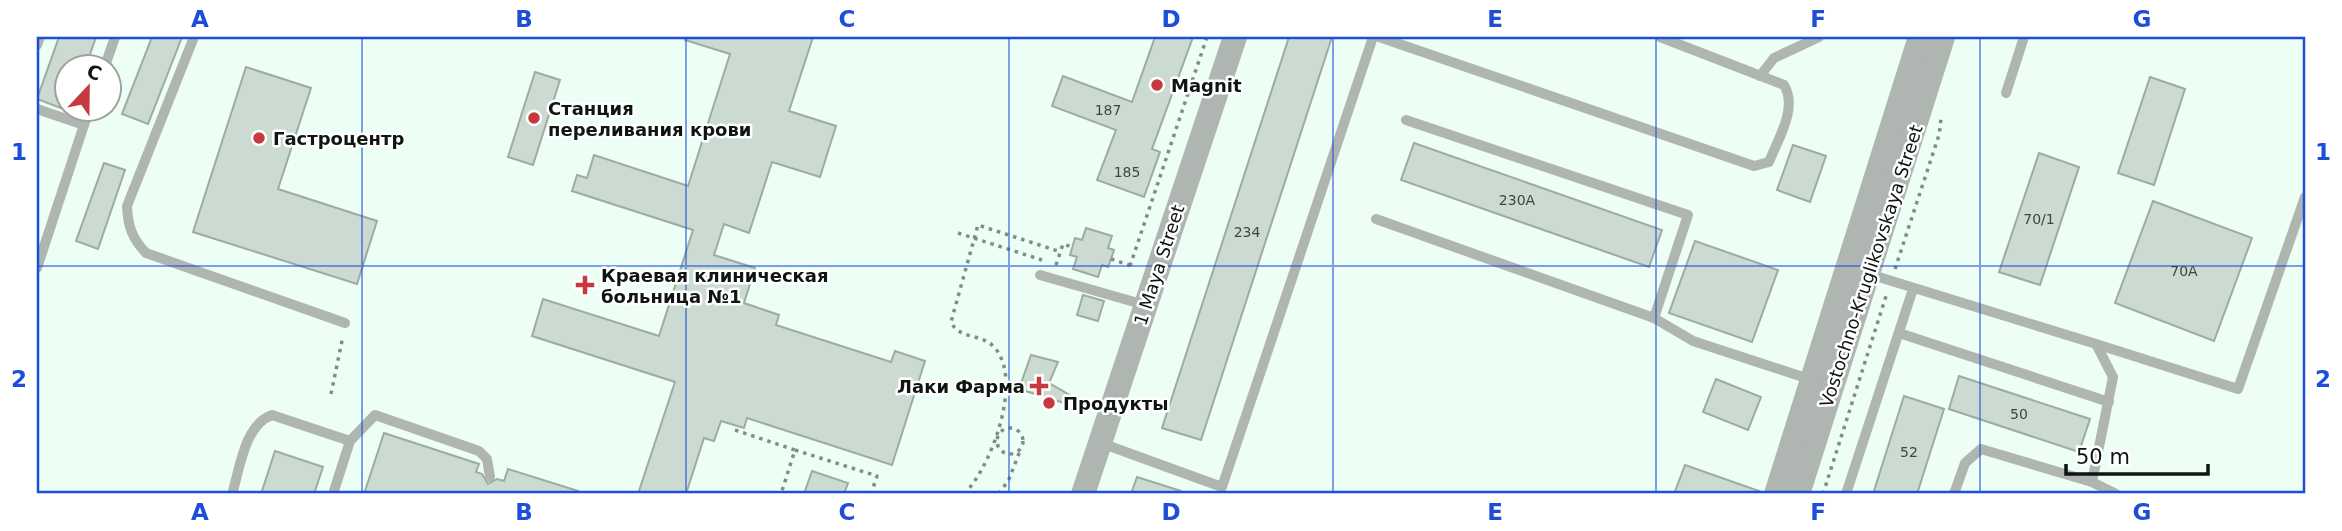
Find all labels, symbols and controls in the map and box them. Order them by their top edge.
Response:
text: A [191,6,209,32]
text: B [515,6,533,32]
text: C [839,6,855,32]
text: D [1161,6,1181,32]
text: E [1487,6,1503,32]
text: F [1810,6,1826,32]
text: G [2133,6,2151,32]
north arrow [52,52,122,122]
text: С [84,59,105,85]
place label: Magnit [1171,75,1242,96]
marker: Magnit [1149,77,1165,93]
place label: Станция переливания крови [548,98,751,140]
house number: 187 [1095,102,1121,118]
marker: Станция переливания крови [526,110,542,126]
street label: Vostochno-Kruglikovskaya Street [1815,122,1927,410]
place label: Гастроцентр [273,128,404,149]
marker: Гастроцентр [251,130,267,146]
text: 1 [11,139,27,165]
text: 1 [2315,139,2331,165]
house number: 185 [1114,164,1140,180]
house number: 230А [1499,192,1536,208]
street label: 1 Maya Street [1130,202,1188,328]
house number: 70/1 [2023,211,2055,227]
house number: 234 [1234,224,1260,240]
house number: 70А [2170,263,2198,279]
place label: Краевая клиническая больница №1 [601,265,829,307]
marker: Краевая клиническая больница №1 [575,275,595,295]
text: 2 [11,366,27,392]
text: 2 [2315,366,2331,392]
place label: Лаки Фарма [897,376,1025,397]
marker: Лаки Фарма [1031,378,1047,394]
place label: Продукты [1063,393,1169,414]
marker: Продукты [1041,395,1057,411]
house number: 50 [2010,406,2028,422]
scale bar [2066,433,2207,477]
house number: 52 [1900,444,1918,460]
text: 50 m [2076,445,2130,469]
text: A [191,499,209,525]
text: B [515,499,533,525]
text: C [839,499,855,525]
text: D [1161,499,1181,525]
text: E [1487,499,1503,525]
text: F [1810,499,1826,525]
text: G [2133,499,2151,525]

